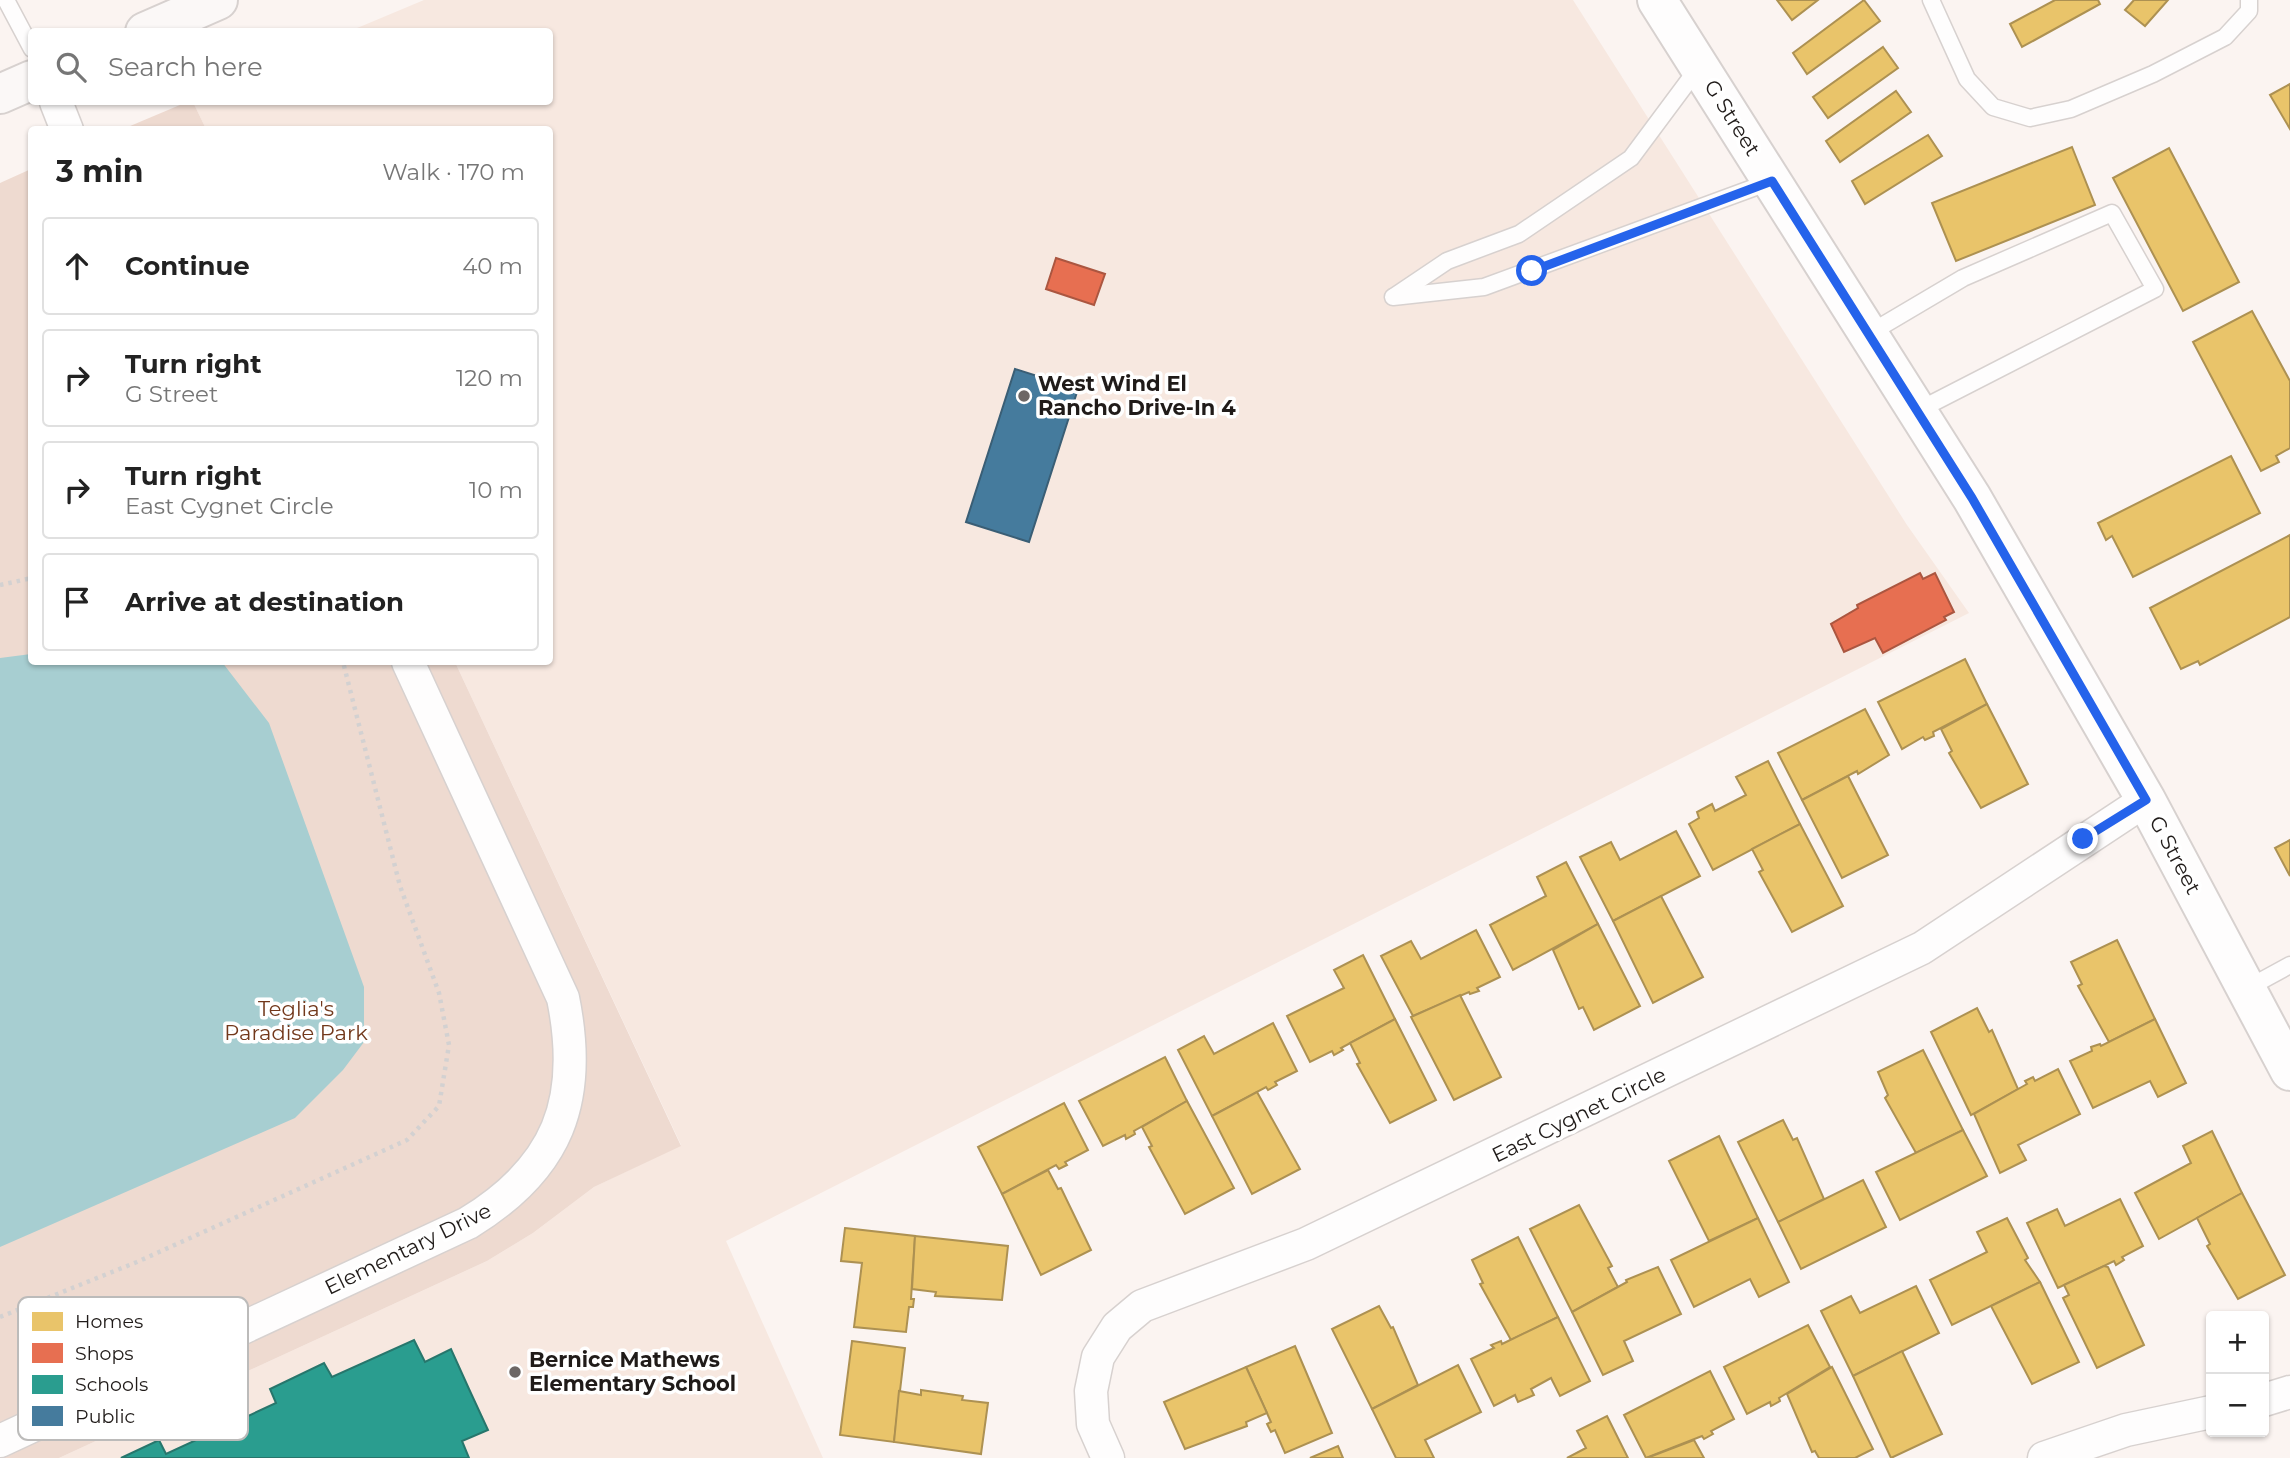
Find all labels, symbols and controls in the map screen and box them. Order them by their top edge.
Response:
search box [28,28,553,105]
icon: search [52,48,90,86]
text: Search here [108,51,263,83]
street label: G Street [1699,75,1766,161]
text: 3 min [56,153,143,190]
text: Walk · 170 m [382,158,525,186]
icon: ahead [58,247,96,285]
text: Continue [125,250,250,282]
text: 40 m [462,252,523,280]
route start [1516,255,1547,286]
text: Turn right [125,348,261,380]
icon: right [58,359,96,397]
text: 120 m [456,364,523,392]
place label: West Wind El Rancho Drive-In 4 [1038,371,1236,420]
text: G Street [125,380,218,408]
marker: West Wind El Rancho Drive-In 4 [1016,388,1032,404]
text: Turn right [125,460,261,492]
icon: right [58,471,96,509]
text: 10 m [469,476,523,504]
text: East Cygnet Circle [125,492,334,520]
icon: arrive [58,583,96,621]
text: Arrive at destination [125,586,404,618]
street label: G Street [2144,811,2206,898]
route end [2067,823,2098,854]
park label: Teglia's Paradise Park [224,996,368,1045]
street label: East Cygnet Circle [1488,1062,1670,1168]
street label: Elementary Drive [320,1197,495,1300]
legend [18,1297,248,1440]
text: Homes [75,1310,143,1333]
map controls [2206,1311,2269,1437]
button: + [2206,1311,2269,1374]
text: Shops [75,1342,134,1365]
place label: Bernice Mathews Elementary School [529,1347,736,1396]
marker: Bernice Mathews Elementary School [507,1364,523,1380]
text: Schools [75,1373,148,1396]
button: − [2206,1374,2269,1437]
text: Public [75,1405,135,1428]

